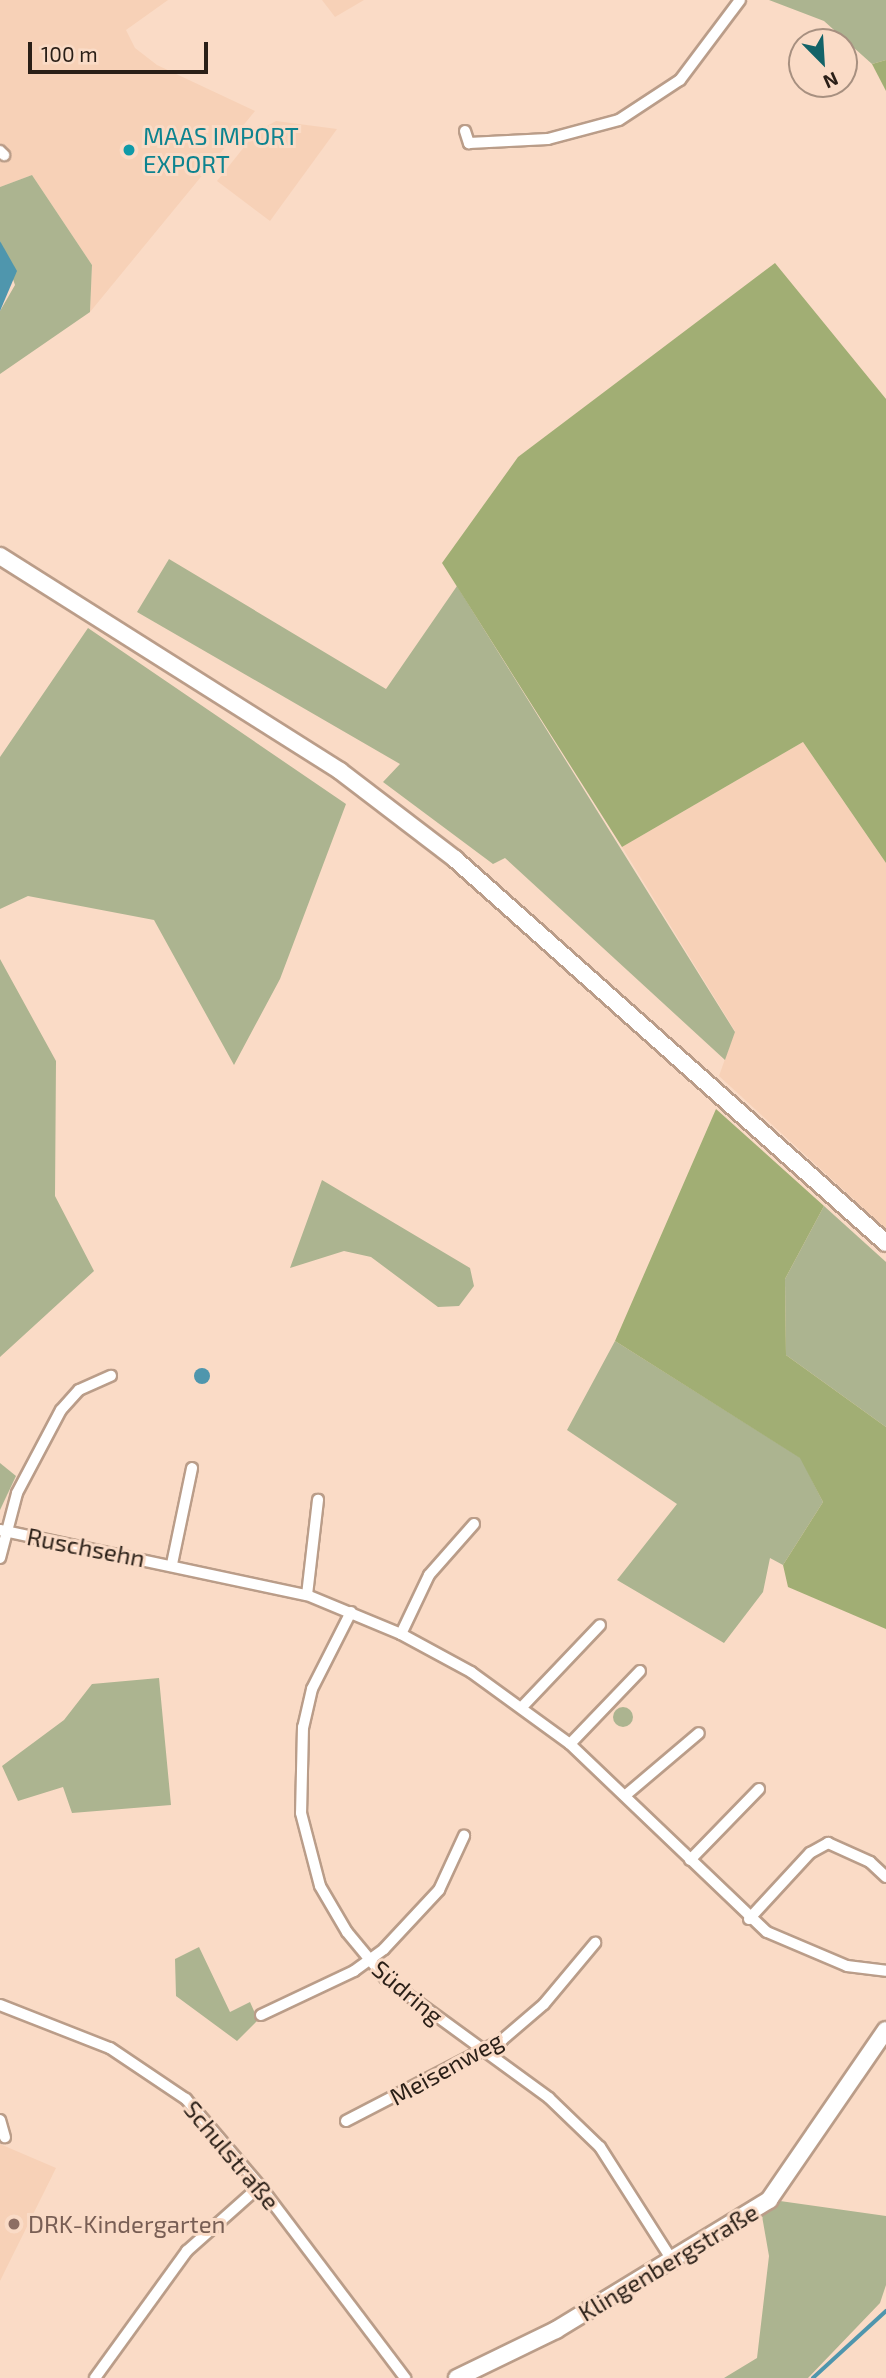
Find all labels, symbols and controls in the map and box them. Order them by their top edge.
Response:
scale bar [32,28,212,72]
north arrow [788,28,858,98]
text: 100 m [41,41,98,66]
text: N [820,68,842,94]
place label: MAAS IMPORT EXPORT [143,122,299,178]
marker: MAAS IMPORT EXPORT [121,142,137,158]
street label: Ruschsehn [25,1521,147,1573]
street label: Südring [367,1954,449,2030]
street label: Meisenweg [384,2025,508,2111]
street label: Schulstraße [178,2095,286,2215]
street label: Klingenbergstraße [573,2197,763,2327]
place label: DRK-Kindergarten [28,2210,226,2238]
marker: DRK-Kindergarten [6,2216,22,2232]

